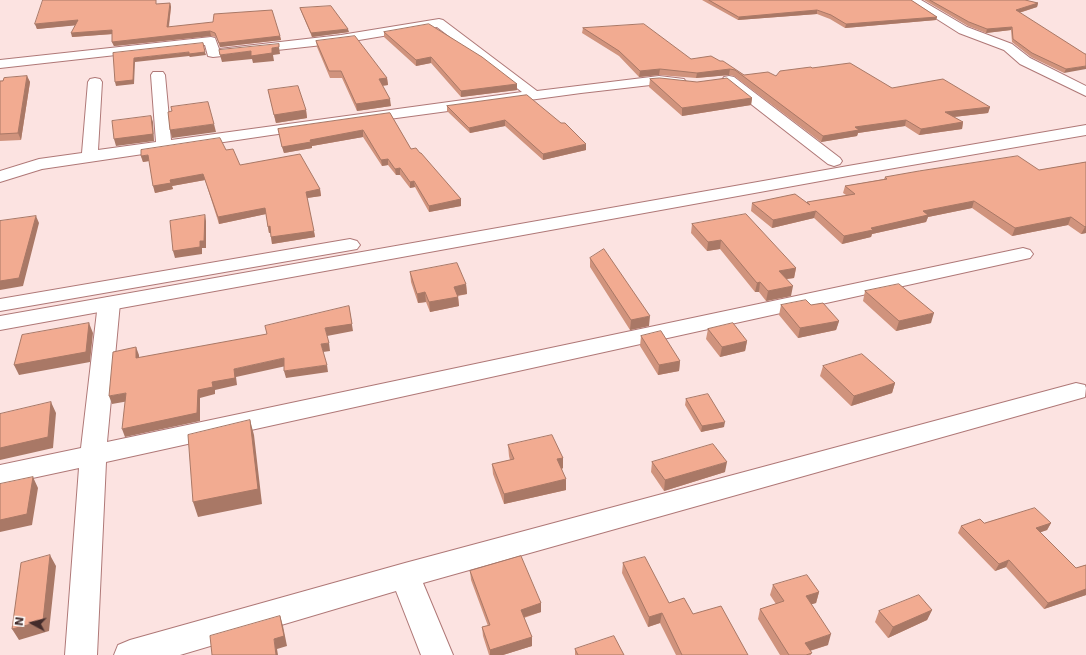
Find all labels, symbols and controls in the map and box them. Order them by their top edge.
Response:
north arrow [12,603,52,643]
text: N [13,616,27,627]

